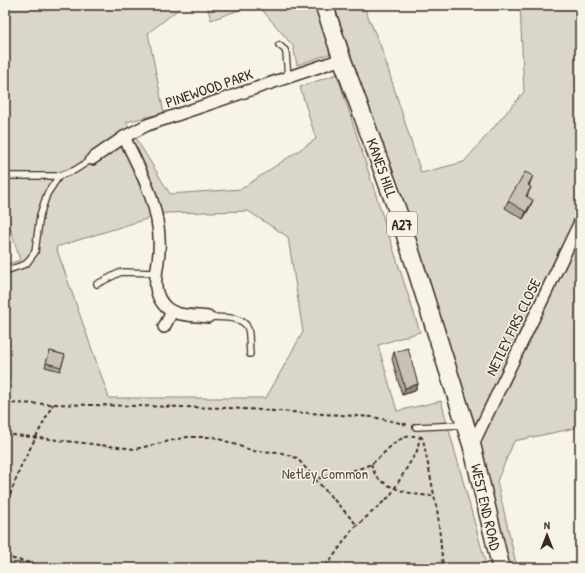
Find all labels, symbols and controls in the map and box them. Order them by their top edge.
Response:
street label: PINEWOOD PARK [163,63,256,113]
street label: KANES HILL [362,135,403,201]
road number: A27 [387,212,417,236]
street label: NETLEY FIRS CLOSE [480,274,546,379]
street label: WEST END ROAD [466,462,506,553]
park label: Netley Common [282,463,368,484]
north arrow [527,515,567,555]
text: N [544,518,550,532]

